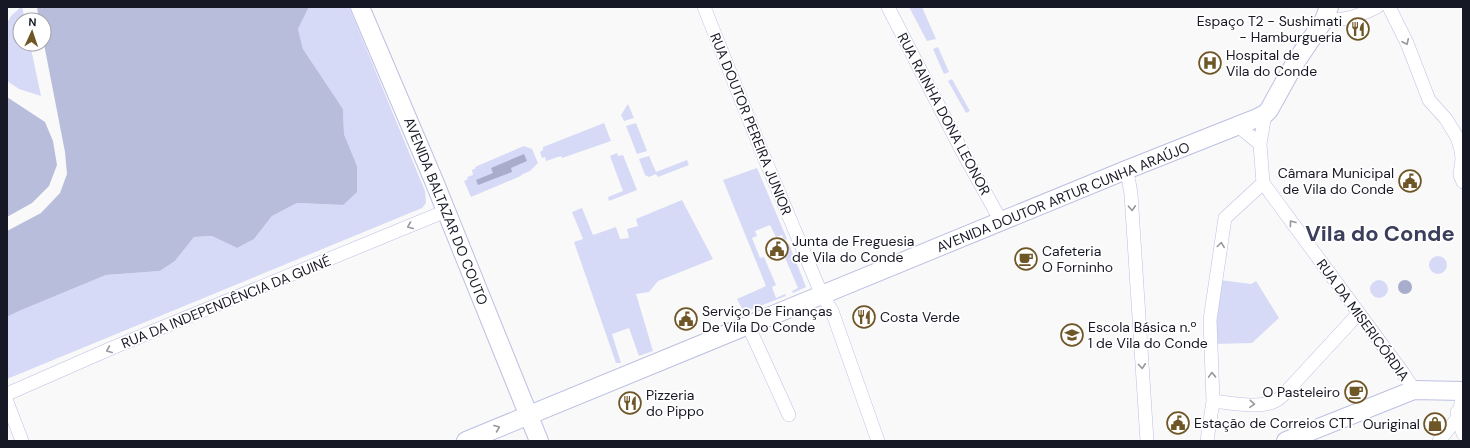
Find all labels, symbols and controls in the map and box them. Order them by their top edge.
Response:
north arrow [12,12,52,52]
place label: Espaço T2 - Sushimati - Hamburgueria [1197,12,1342,46]
text: N [28,15,37,29]
restaurant icon: Espaço T2 - Sushimati - Hamburgueria [1345,16,1371,42]
street label: RUA DOUTOR PEREIRA JUNIOR [706,30,796,218]
street label: RUA RAINHA DONA LEONOR [893,30,995,198]
one-way arrow [1401,38,1409,45]
place label: Hospital de Vila do Conde [1226,46,1317,80]
hospital icon: Hospital de Vila do Conde [1197,50,1223,76]
street label: AVENIDA BALTAZAR DO COUTO [400,114,492,308]
street label: AVENIDA DOUTOR ARTUR CUNHA ARAÚJO [934,138,1192,256]
place label: Câmara Municipal de Vila do Conde [1278,164,1394,198]
public building icon: Câmara Municipal de Vila do Conde [1397,168,1423,194]
one-way arrow [1127,205,1136,211]
district label: Vila do Conde [1305,219,1455,248]
one-way arrow [1290,220,1297,227]
one-way arrow [407,221,415,229]
place label: Junta de Freguesia de Vila do Conde [792,232,914,266]
public building icon: Junta de Freguesia de Vila do Conde [764,236,790,262]
place label: Cafeteria O Forninho [1042,242,1113,276]
one-way arrow [1216,242,1225,248]
cafe icon: Cafeteria O Forninho [1013,246,1039,272]
street label: RUA DA INDEPENDÊNCIA DA GUINÉ [119,252,333,352]
street label: RUA DA MISERICÓRDIA [1313,256,1413,384]
place label: Serviço De Finanças De Vila Do Conde [702,302,833,336]
restaurant icon: Costa Verde [851,304,877,330]
public building icon: Serviço De Finanças De Vila Do Conde [673,306,699,332]
place label: Costa Verde [880,308,960,326]
place label: Escola Básica n.º 1 de Vila do Conde [1088,318,1208,352]
school or university icon: Escola Básica n.º 1 de Vila do Conde [1059,322,1085,348]
one-way arrow [105,345,113,353]
one-way arrow [1137,363,1146,369]
one-way arrow [1208,372,1216,378]
cafe icon: O Pasteleiro [1343,379,1369,405]
place label: O Pasteleiro [1262,383,1340,401]
place label: Pizzeria do Pippo [646,386,704,420]
restaurant icon: Pizzeria do Pippo [617,390,643,416]
one-way arrow [1249,400,1255,409]
public building icon: Estação de Correios CTT [1165,410,1191,436]
shop icon: Ouriginal [1422,411,1448,437]
place label: Estação de Correios CTT [1194,414,1354,432]
place label: Ouriginal [1363,415,1420,433]
one-way arrow [494,425,501,433]

